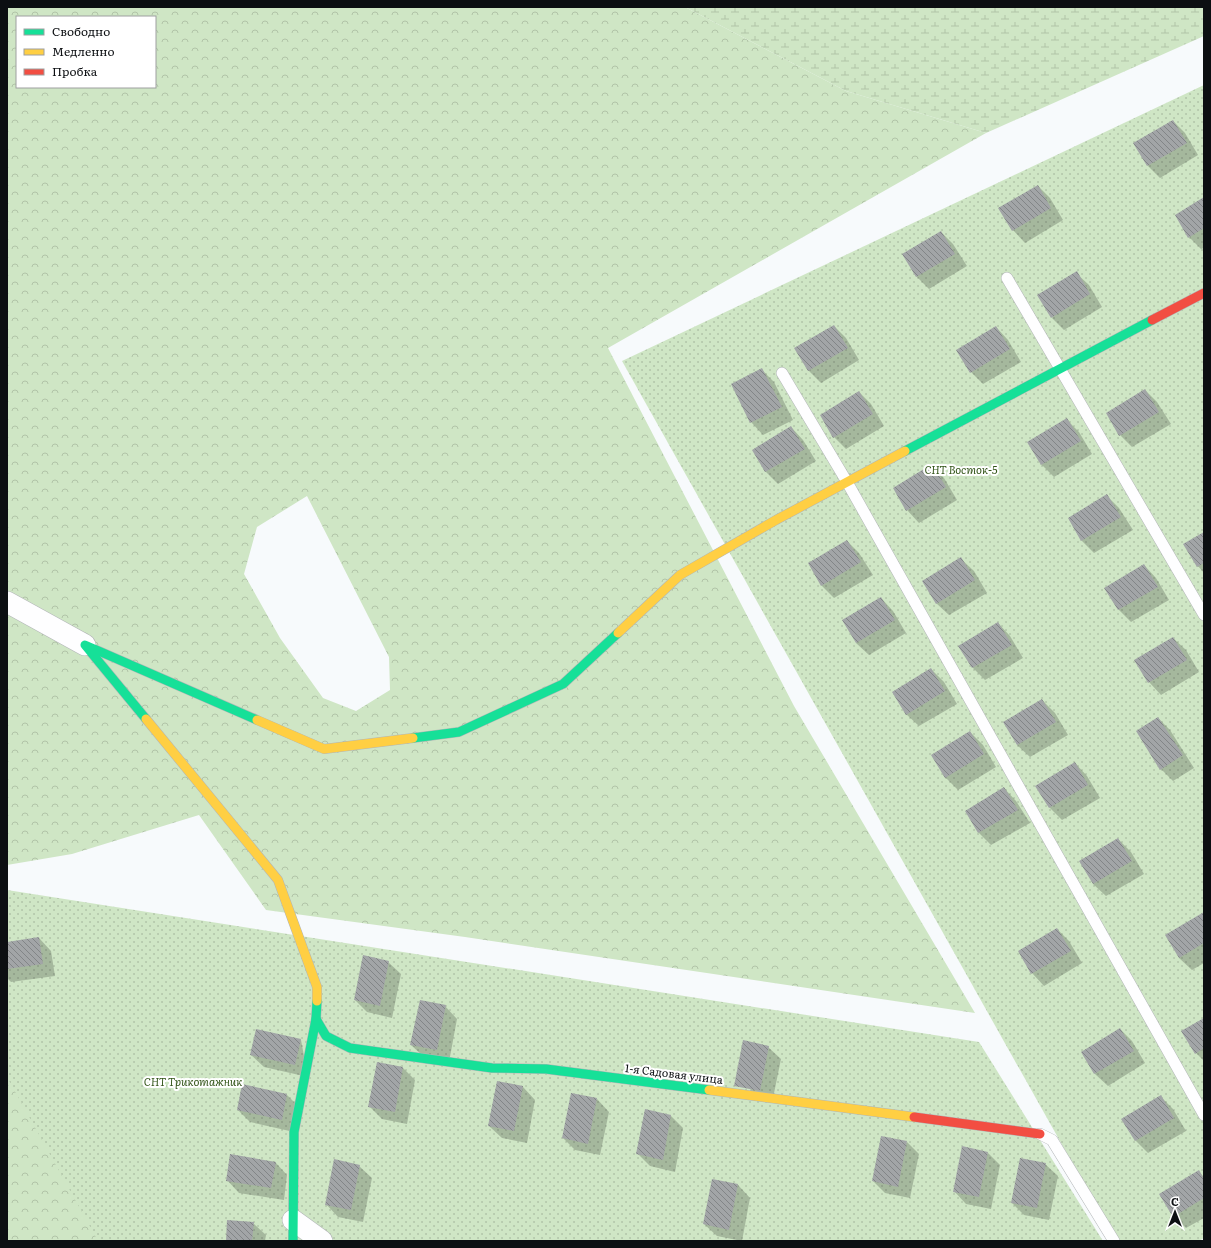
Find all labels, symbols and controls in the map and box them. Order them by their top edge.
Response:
legend [16,16,156,88]
text: Свободно [52,22,110,40]
text: Медленно [52,42,115,60]
text: Пробка [52,62,98,80]
park label: СНТ Восток-5 [924,461,998,477]
street label: 1-я Садовая улица [624,1059,724,1087]
park label: СНТ Трикотажник [144,1073,242,1089]
north arrow [1155,1192,1195,1232]
text: С [1171,1193,1179,1209]

